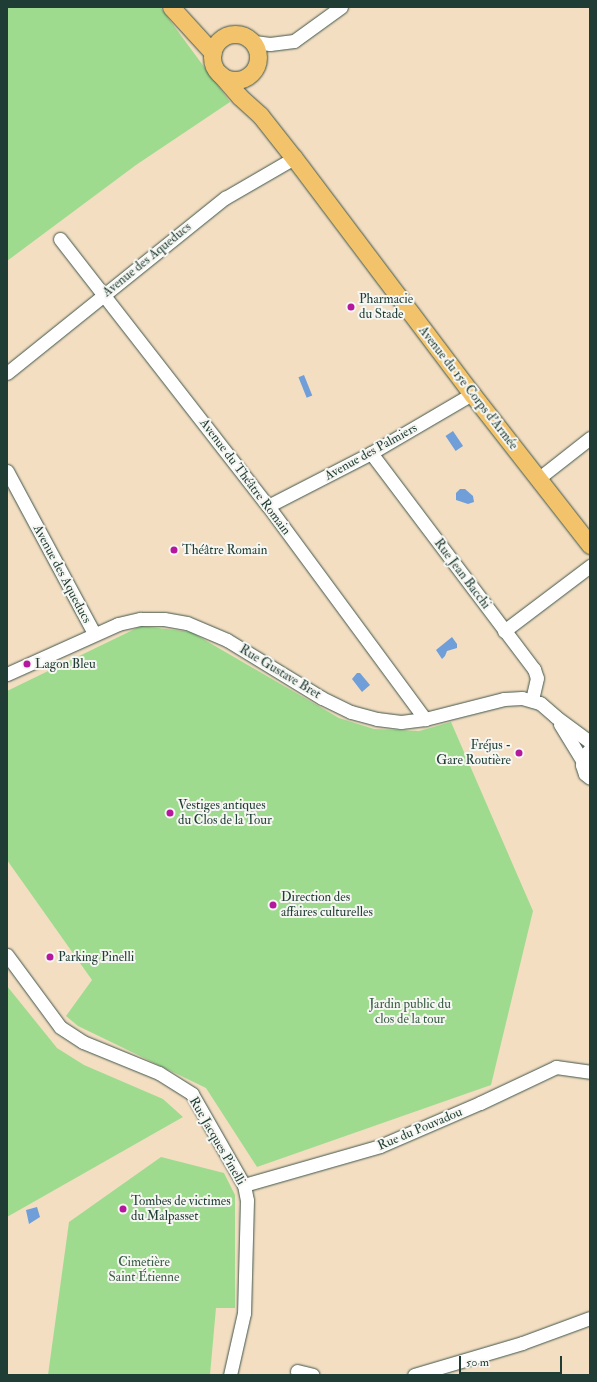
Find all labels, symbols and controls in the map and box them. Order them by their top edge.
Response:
street label: Avenue des Aqueducs [100,220,194,300]
place label: Pharmacie du Stade [359,292,413,323]
marker: Pharmacie du Stade [346,302,356,312]
street label: Avenue du 15e Corps d'Armée [415,323,521,453]
street label: Avenue du Théâtre Romain [196,416,294,538]
street label: Avenue des Palmiers [322,420,420,484]
street label: Avenue des Aqueducs [29,522,95,626]
street label: Rue Jean Bacchi [431,536,493,612]
place label: Théâtre Romain [182,542,267,558]
marker: Théâtre Romain [169,545,179,555]
street label: Rue Gustave Bret [237,642,323,702]
place label: Lagon Bleu [35,656,96,672]
marker: Lagon Bleu [22,659,32,669]
place label: Fréjus - Gare Routière [436,738,511,769]
marker: Fréjus - Gare Routière [514,748,524,758]
place label: Vestiges antiques du Clos de la Tour [178,798,272,829]
marker: Vestiges antiques du Clos de la Tour [165,808,175,818]
place label: Direction des affaires culturelles [281,890,373,921]
marker: Direction des affaires culturelles [268,900,278,910]
place label: Parking Pinelli [58,949,134,965]
marker: Parking Pinelli [45,952,55,962]
park label: Jardin public du clos de la tour [369,997,451,1028]
street label: Rue Jacques Pinelli [185,1094,249,1188]
street label: Rue du Pouvadou [375,1104,465,1154]
place label: Tombes de victimes du Malpasset [131,1194,231,1225]
marker: Tombes de victimes du Malpasset [118,1204,128,1214]
park label: Cimetière Saint Étienne [109,1255,179,1286]
scale bar [461,1348,564,1374]
text: 50 m [466,1355,489,1370]

